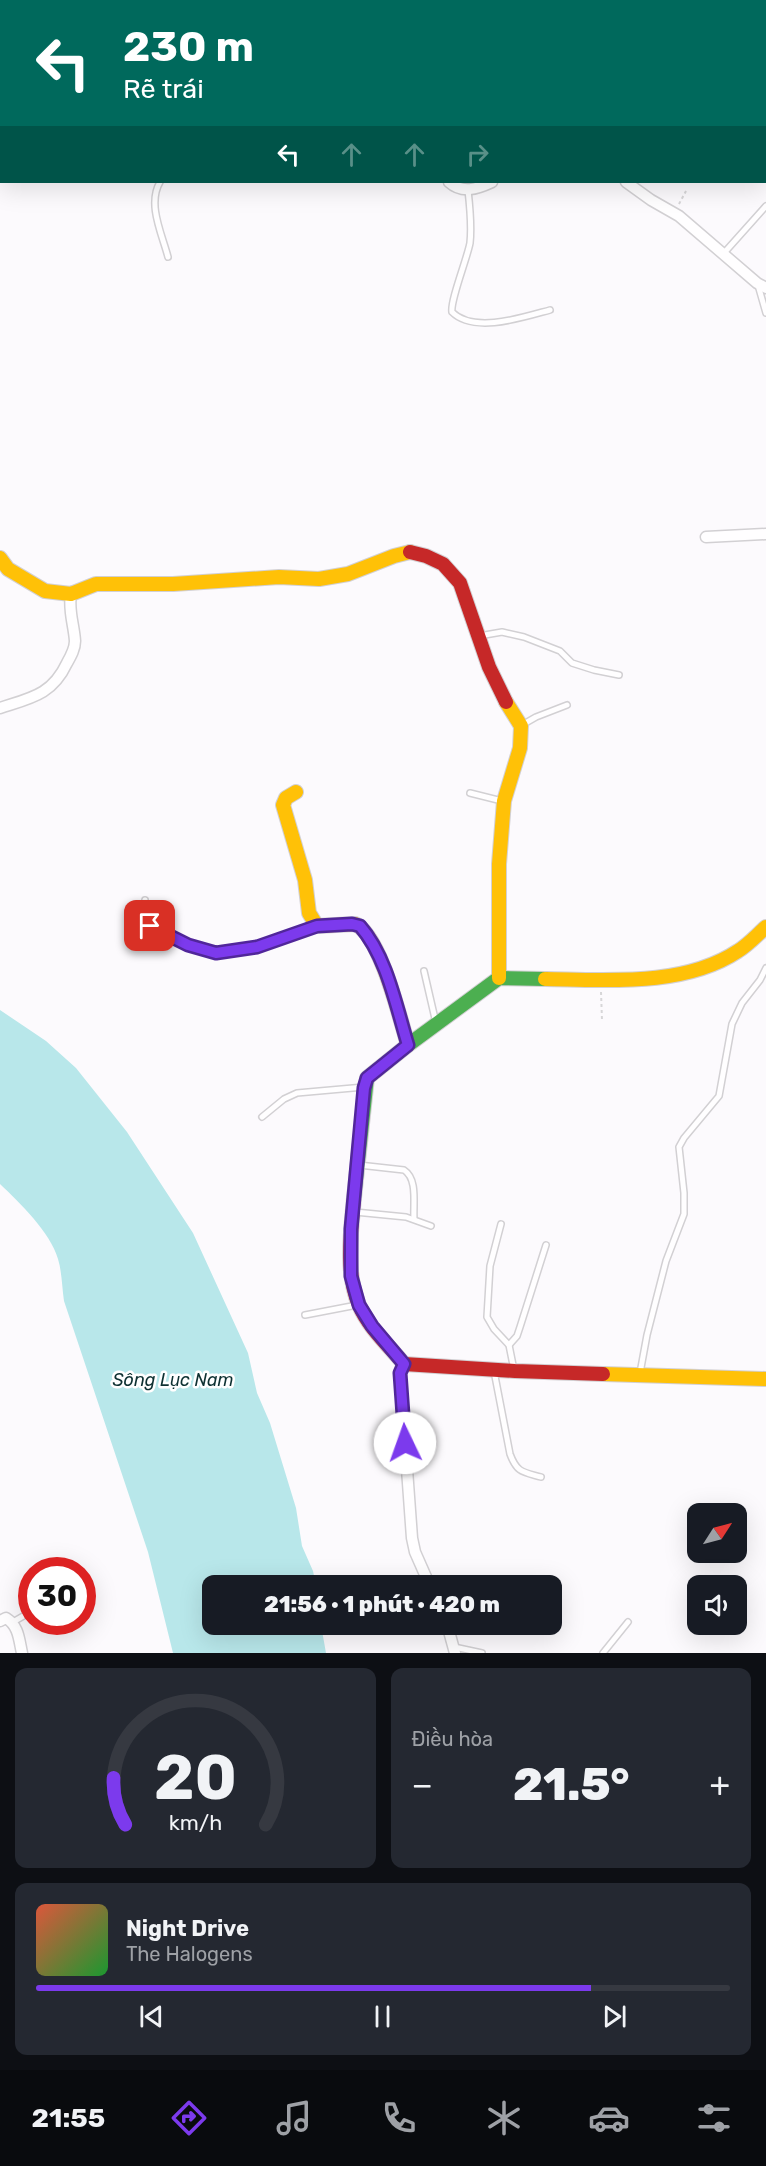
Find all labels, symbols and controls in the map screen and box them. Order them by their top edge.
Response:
text: 230 m [123,22,254,72]
icon: left [24,24,102,102]
text: Rẽ trái [123,73,204,105]
icon: left [272,138,305,171]
icon: ahead [335,138,368,171]
icon: ahead [398,138,431,171]
icon: right [461,138,494,171]
pin [124,900,175,951]
icon: arrive [133,909,166,942]
water label: Sông Lục Nam [112,1369,234,1391]
position arrow [373,1411,437,1475]
north arrow [687,1503,747,1563]
map controls [687,1503,747,1635]
speed limit sign: 30 [18,1557,96,1635]
button: sound [687,1575,747,1635]
text: 21:56 · 1 phút · 420 m [264,1591,500,1618]
text: Điều hòa [412,1727,493,1751]
text: 20 [154,1741,237,1815]
text: 21.5° [513,1758,629,1811]
text: − [412,1765,433,1804]
text: + [709,1765,730,1804]
text: km/h [168,1810,222,1835]
text: Night Drive [126,1915,249,1942]
text: The Halogens [126,1942,253,1966]
icon: previous [135,2000,168,2033]
icon: pause [366,2000,399,2033]
icon: next [598,2000,631,2033]
icon: directions [168,2097,210,2139]
icon: music [273,2097,315,2139]
icon: phone [378,2097,420,2139]
icon: climate [483,2097,525,2139]
icon: car [588,2097,630,2139]
icon: filters [693,2097,735,2139]
text: 21:55 [31,2102,105,2134]

